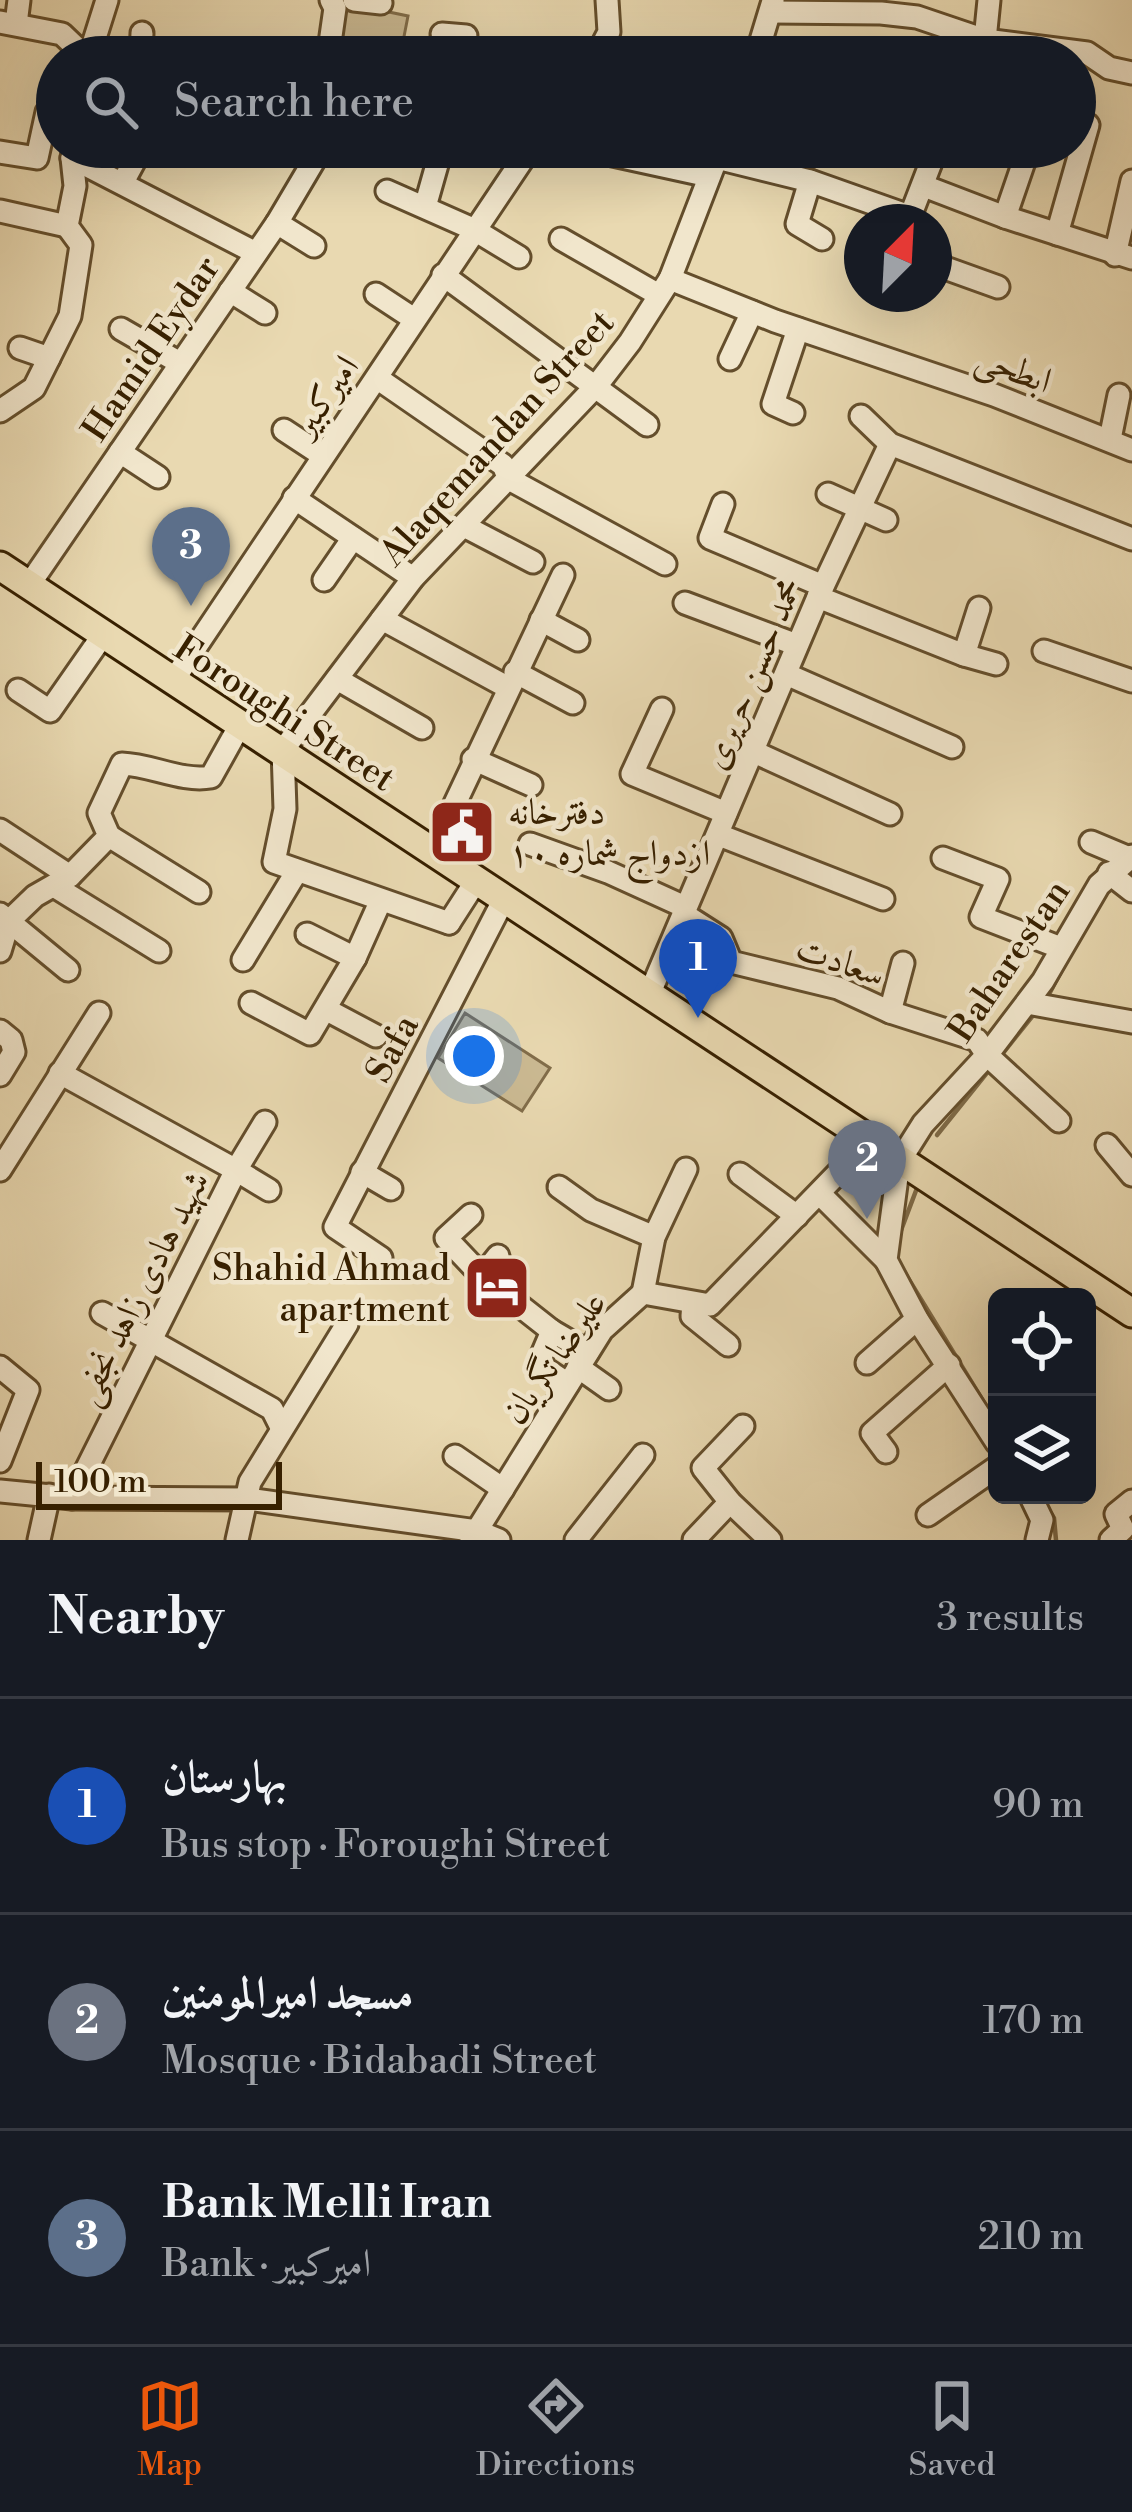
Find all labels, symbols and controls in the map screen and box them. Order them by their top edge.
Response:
search box [36,36,1096,168]
icon: search [78,69,144,135]
text: Search here [174,74,414,131]
north arrow [844,204,952,312]
street label: Hamid Eydar [73,248,231,451]
street label: Alaqemandan Street [370,301,625,577]
street label: ابطحی [969,336,1057,406]
street label: امیرکبیر [280,347,370,449]
pin: 3 [152,507,230,606]
street label: محمد حسن حریری [693,572,814,776]
street label: Foroughi Street [165,626,403,802]
place label: دفترخانه ازدواج شماره ۱۰ [508,791,710,885]
public building icon: دفترخانه ازدواج شماره ۱۰ [427,797,497,867]
street label: Baharestan [939,872,1081,1052]
pin: 1 [659,919,737,1018]
street label: سعادت [790,926,891,999]
street label: Safa [357,1007,430,1091]
your location [444,1026,504,1086]
pin: 2 [828,1120,906,1219]
street label: شهید هادی زاهد نجفی [64,1164,222,1413]
place label: Shahid Ahmad apartment [212,1247,451,1333]
hotel icon: Shahid Ahmad apartment [462,1253,532,1323]
street label: علیرضا تگریان [493,1283,617,1434]
map controls [988,1288,1096,1504]
button: locate [988,1288,1096,1396]
button: layers [988,1396,1096,1504]
scale bar [36,1456,282,1509]
text: 100 m [54,1462,147,1503]
text: Nearby [48,1586,224,1650]
text: 3 results [936,1594,1084,1643]
text: بهارستان [162,1750,287,1807]
text: 1 [78,1781,96,1830]
text: 90 m [992,1781,1084,1830]
text: Bus stop · Foroughi Street [162,1821,610,1870]
text: مسجد امیرالمومنین [162,1966,413,2023]
text: 2 [75,1997,99,2046]
text: 170 m [982,1997,1084,2046]
text: Mosque · Bidabadi Street [162,2037,597,2086]
text: Bank Melli Iran [162,2175,492,2232]
text: 3 [75,2213,99,2262]
text: 210 m [978,2213,1084,2262]
text: Bank · امیرکبیر [162,2240,371,2289]
tab: Map [137,2373,203,2486]
tab: Directions [476,2373,635,2486]
tab: Saved [909,2373,995,2486]

